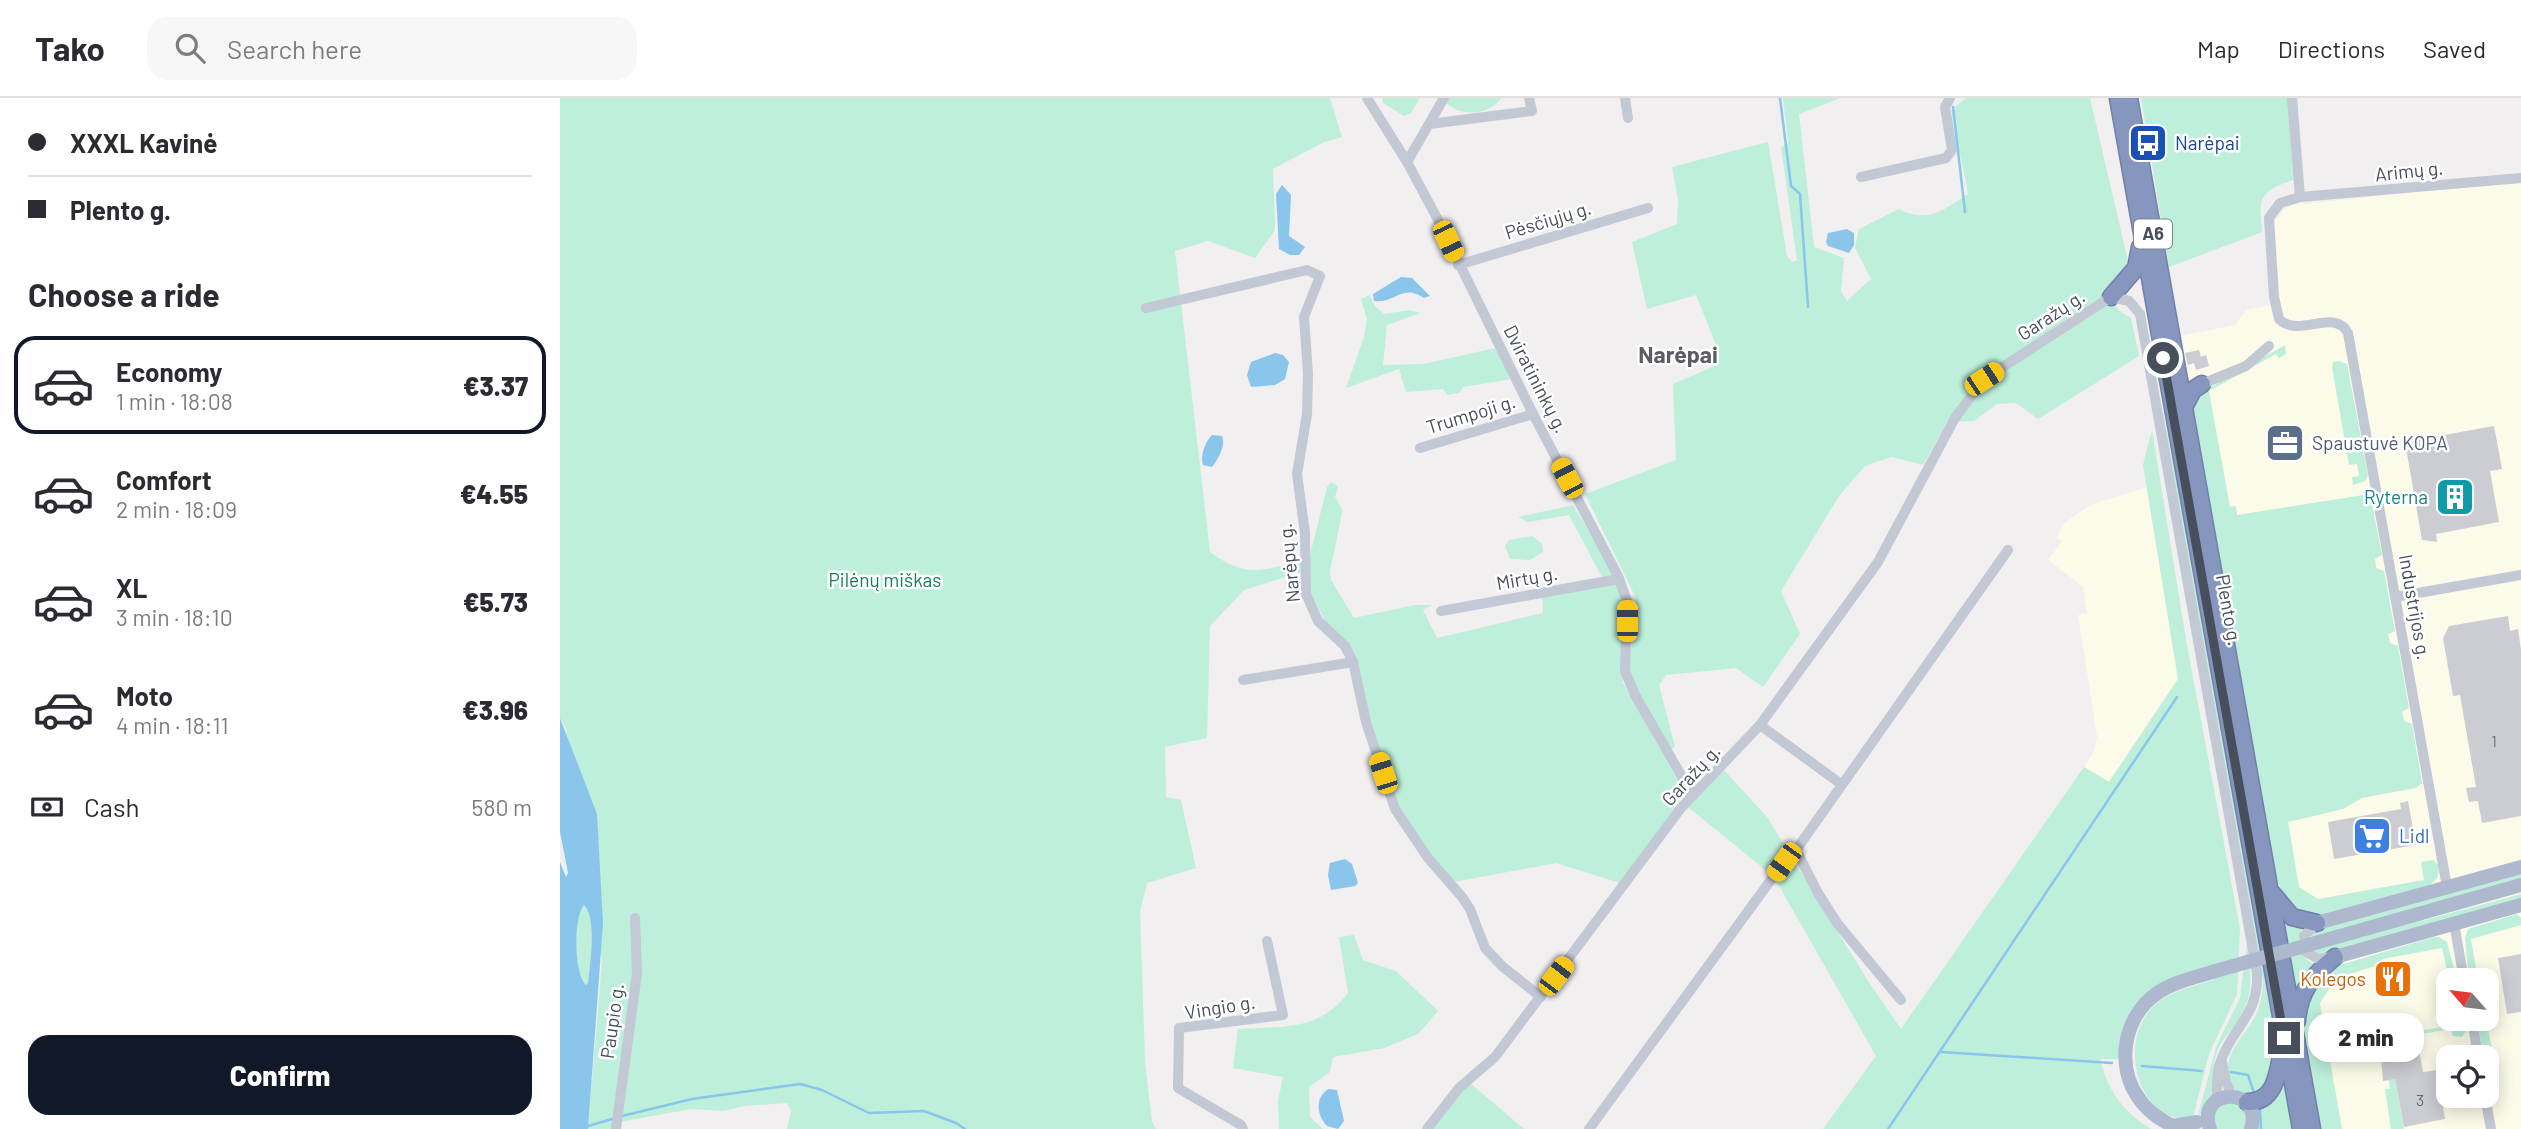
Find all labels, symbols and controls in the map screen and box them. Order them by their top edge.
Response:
search box [147,17,637,80]
text: Tako [35,28,105,68]
icon: search [171,29,209,67]
text: Search here [227,33,362,64]
text: Map [2197,34,2240,63]
text: Directions [2278,34,2385,63]
text: Saved [2423,34,2486,63]
bus stop icon: Narėpai [2127,122,2169,164]
text: XXXL Kavinė [70,127,217,158]
place label: Narėpai [2175,131,2240,154]
street label: Arimų g. [2374,155,2444,186]
text: Plento g. [70,194,171,225]
street label: Pėsčiųjų g. [1502,195,1594,244]
car [1430,218,1467,264]
road number: A6 [2134,219,2172,248]
text: Choose a ride [28,275,220,313]
street label: Garažų g. [2013,284,2089,345]
street label: Dviratininkų g. [1499,321,1573,437]
district label: Narėpai [1638,340,1718,368]
route start [2147,342,2179,374]
icon: car [32,354,95,417]
text: Economy [116,356,222,387]
car [1961,359,2008,399]
text: €3.37 [463,370,528,401]
text: 1 min · 18:08 [116,387,233,415]
street label: Trumpoji g. [1423,389,1518,438]
office icon: Spaustuvė KOPA [2264,422,2306,464]
place label: Spaustuvė KOPA [2312,431,2448,454]
car [1548,455,1587,501]
icon: car [32,462,95,525]
text: Comfort [116,464,212,495]
building icon: Ryterna [2434,476,2476,518]
text: €4.55 [460,478,528,509]
place label: Ryterna [2364,485,2428,508]
text: 2 min · 18:09 [116,495,237,523]
street label: Narėpų g. [1273,522,1304,604]
street label: Industrijos g. [2395,552,2436,661]
street label: Mirtų g. [1494,561,1559,594]
park label: Pilėnų miškas [829,568,941,591]
icon: car [32,570,95,633]
text: XL [116,572,147,603]
street label: Plento g. [2212,572,2247,647]
text: €5.73 [463,586,528,617]
car [1617,600,1638,642]
text: 3 min · 18:10 [116,603,233,631]
icon: car [32,678,95,741]
text: Moto [116,680,173,711]
text: €3.96 [462,694,528,725]
text: 4 min · 18:11 [116,711,229,739]
house number: 1 [2491,731,2497,750]
street label: Garažų g. [1656,739,1725,810]
car [1367,750,1400,796]
icon: cash [28,788,66,826]
text: Cash [84,791,139,822]
text: 580 m [472,793,532,821]
supermarket icon: Lidl [2351,815,2393,857]
place label: Lidl [2399,824,2429,847]
car [1764,839,1805,885]
car [1535,953,1578,999]
restaurant icon: Kolegos [2372,958,2414,1000]
place label: Kolegos [2300,967,2366,990]
north arrow [2436,968,2499,1031]
map controls [2436,968,2499,1108]
street label: Paupio g. [595,982,628,1060]
street label: Vingio g. [1183,990,1257,1023]
callout: 2 min [2308,1014,2424,1062]
route end [2268,1022,2300,1054]
text: 2 min [2338,1023,2394,1051]
button: Confirm [28,1035,532,1115]
button: locate [2436,1045,2499,1108]
house number: 3 [2416,1090,2424,1109]

